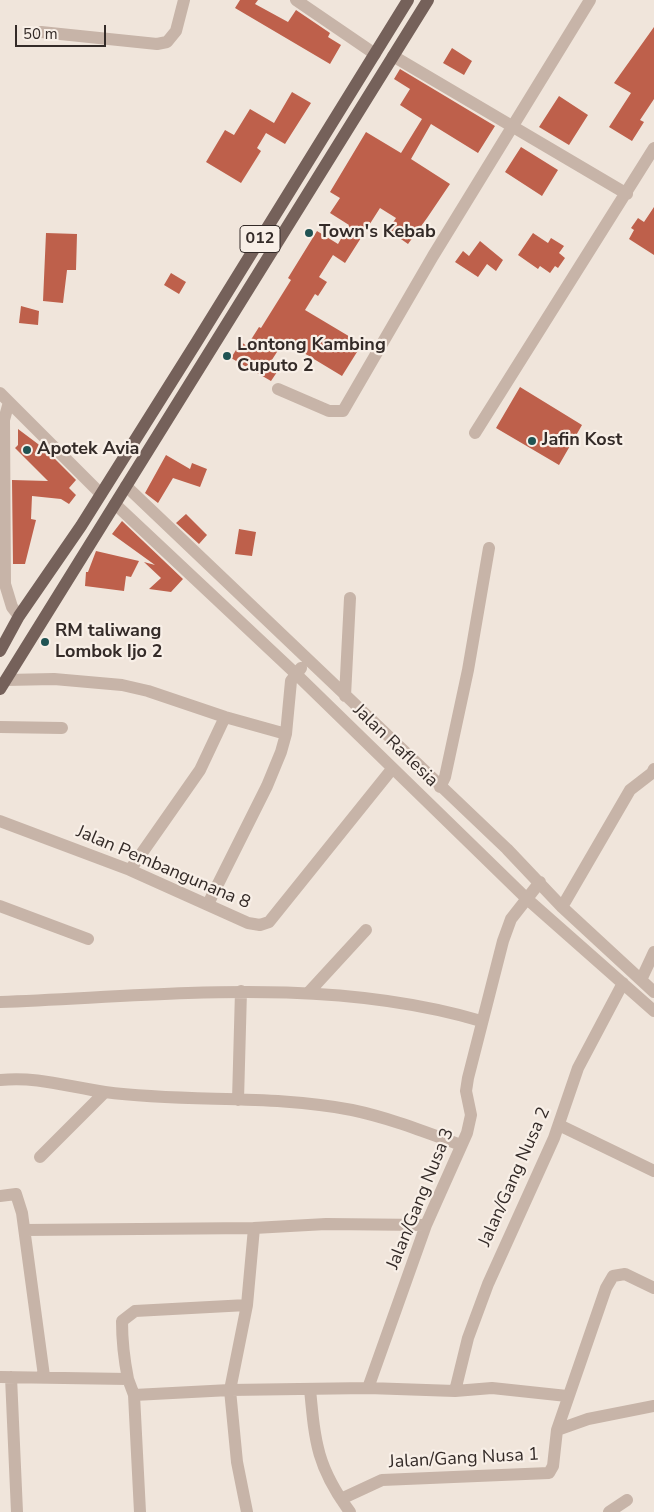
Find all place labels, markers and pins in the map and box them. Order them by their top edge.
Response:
place label: Town's Kebab [319,222,436,244]
marker: Town's Kebab [303,227,315,239]
place label: Lontong Kambing Cuputo 2 [237,335,386,378]
marker: Lontong Kambing Cuputo 2 [221,350,233,362]
place label: Jafin Kost [542,430,622,452]
marker: Jafin Kost [526,435,538,447]
place label: Apotek Avia [37,439,139,461]
marker: Apotek Avia [21,444,33,456]
place label: RM taliwang Lombok Ijo 2 [55,621,163,664]
marker: RM taliwang Lombok Ijo 2 [39,636,51,648]

